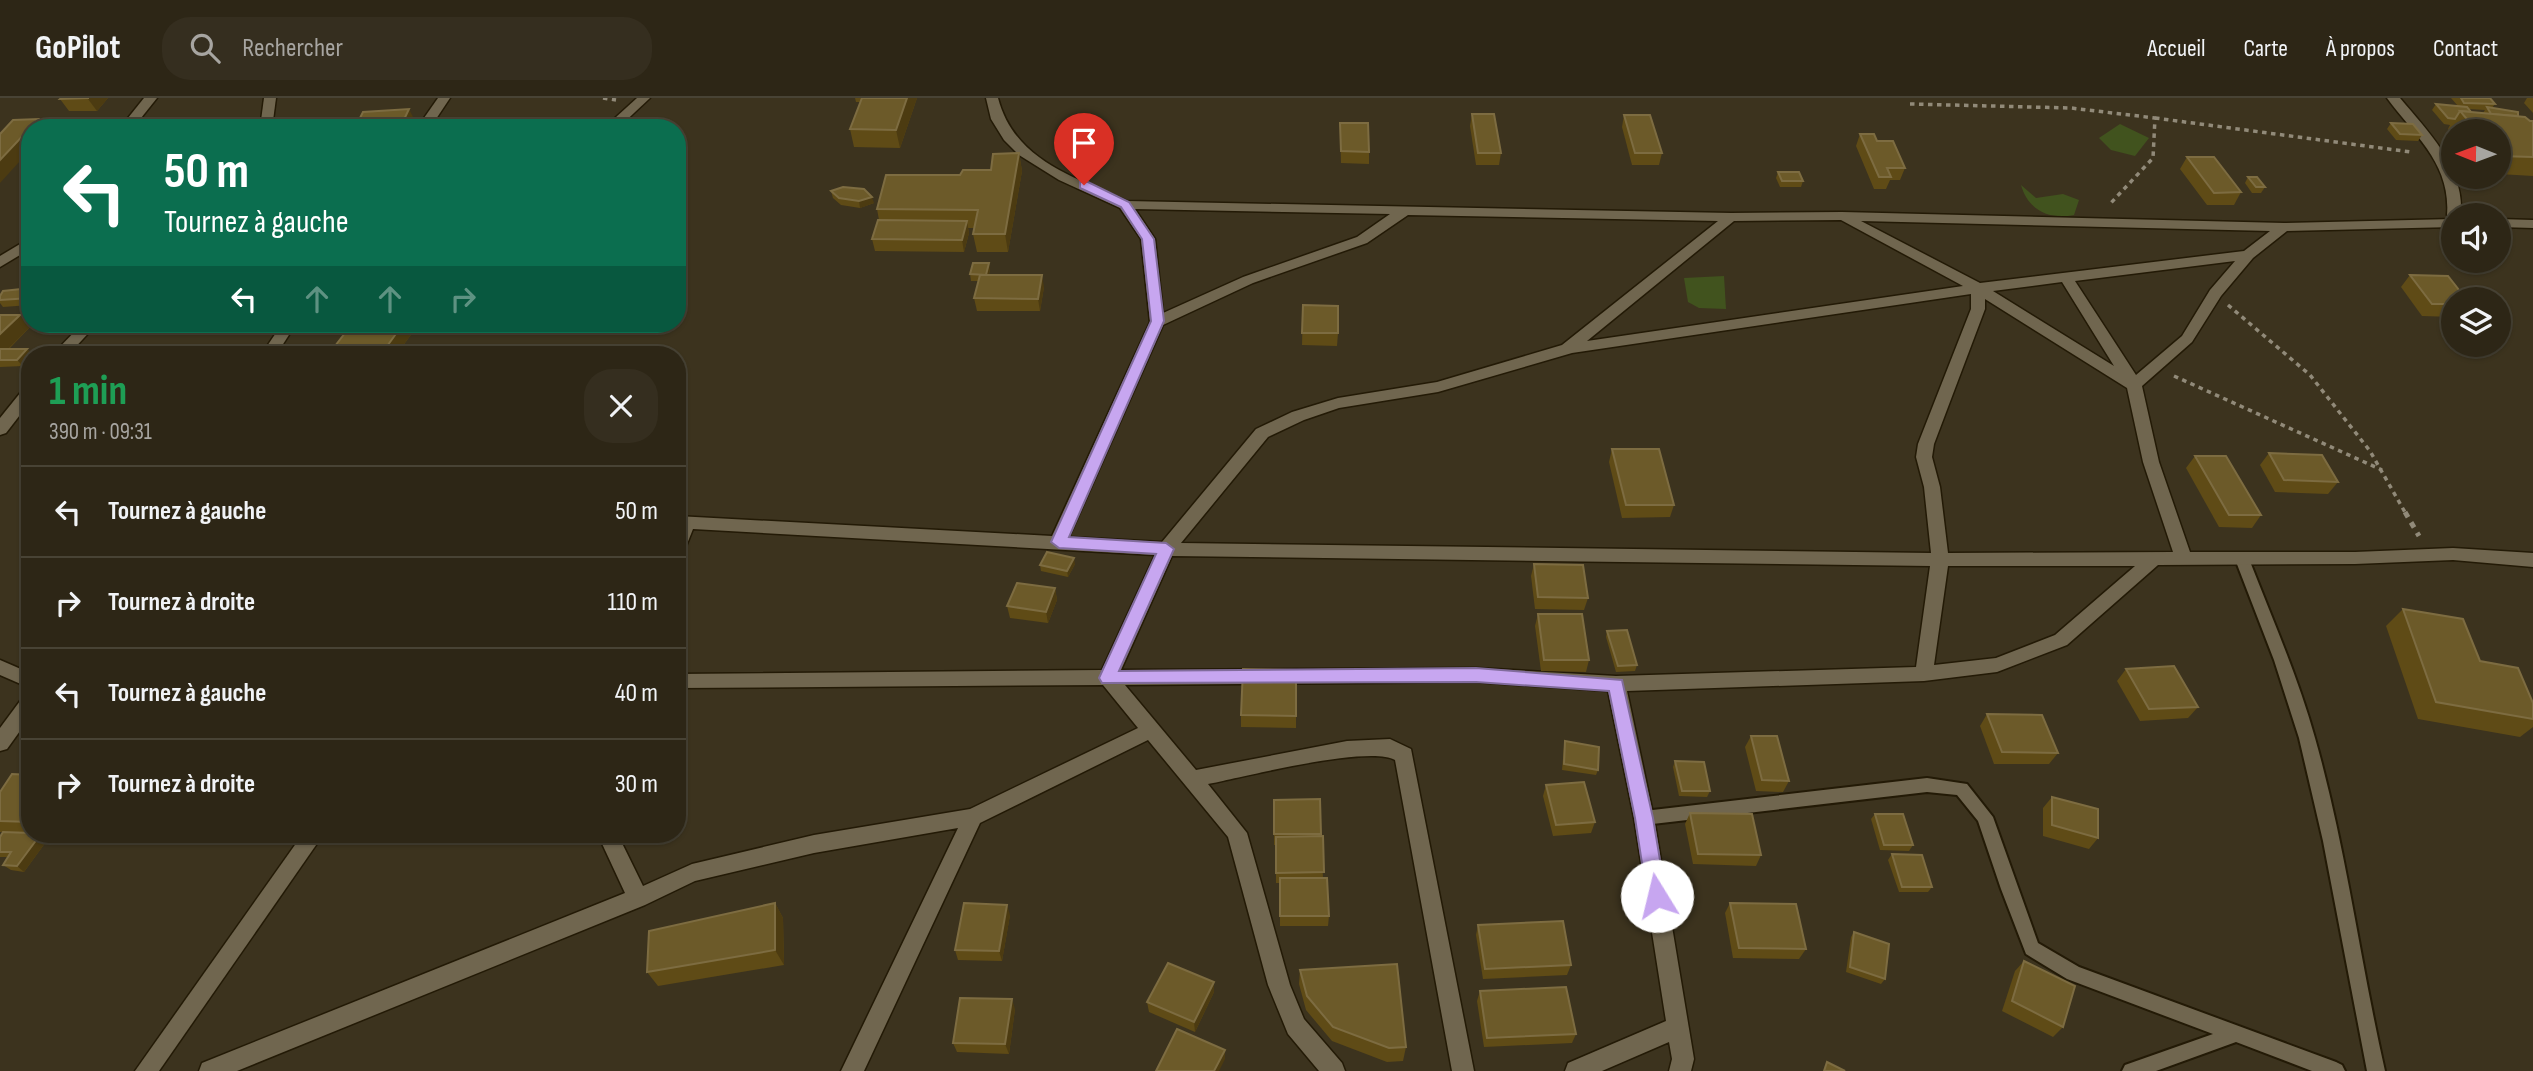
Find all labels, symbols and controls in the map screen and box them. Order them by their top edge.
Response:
search box [162,17,652,80]
text: GoPilot [35,28,120,68]
icon: search [186,29,224,67]
text: Rechercher [242,33,343,64]
text: Accueil [2147,34,2206,63]
text: Carte [2244,34,2288,63]
text: À propos [2326,34,2395,63]
text: Contact [2433,34,2498,63]
pin [1054,113,1114,185]
north arrow [2441,119,2511,189]
map controls [2441,119,2511,357]
icon: arrive [1065,124,1103,162]
text: 50 m [164,143,249,202]
icon: left [49,147,140,238]
text: Tournez à gauche [164,203,349,242]
button: sound [2441,203,2511,273]
icon: left [225,280,263,318]
icon: ahead [298,280,336,318]
icon: ahead [371,280,409,318]
icon: right [444,280,482,318]
button: layers [2441,287,2511,357]
text: 1 min [49,366,127,417]
button: close [584,369,658,443]
text: 390 m · 09:31 [49,418,152,446]
icon: left [49,493,87,531]
text: Tournez à gauche [108,496,266,527]
text: 50 m [615,496,658,527]
icon: right [49,584,87,622]
text: Tournez à droite [108,587,255,618]
text: 110 m [607,587,658,618]
icon: left [49,675,87,713]
text: Tournez à gauche [108,678,266,709]
text: 40 m [615,678,658,709]
icon: right [49,766,87,804]
text: Tournez à droite [108,769,255,800]
text: 30 m [615,769,658,800]
position arrow [1620,859,1694,933]

